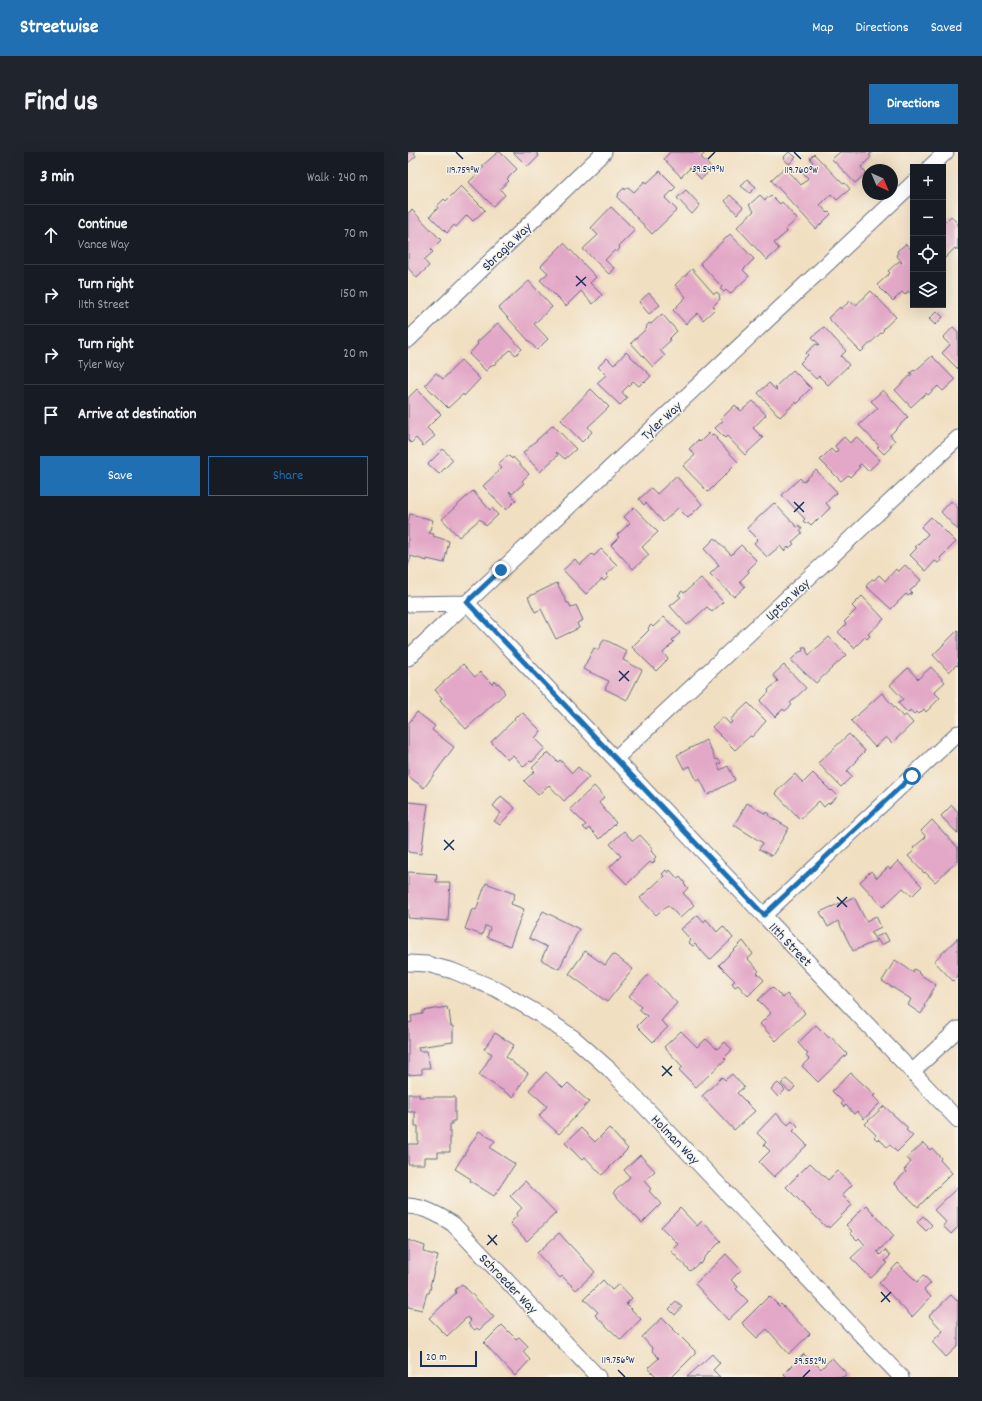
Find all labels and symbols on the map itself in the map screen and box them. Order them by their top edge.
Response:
text: 39.549°N [692,163,724,177]
text: 119.759°W [447,164,480,178]
text: 119.760°W [784,164,818,178]
north arrow [862,164,898,200]
street label: Sbragia Way [478,218,537,276]
street label: Tyler Way [637,397,688,446]
route end [492,561,510,579]
street label: Upton Way [762,574,815,626]
route start [903,767,921,785]
street label: 11th Street [763,919,816,972]
street label: Holman Way [646,1111,704,1170]
street label: Schroeder Way [474,1250,542,1319]
scale bar [420,1349,477,1368]
text: 119.756°W [602,1354,635,1368]
text: 39.552°N [794,1355,826,1369]

